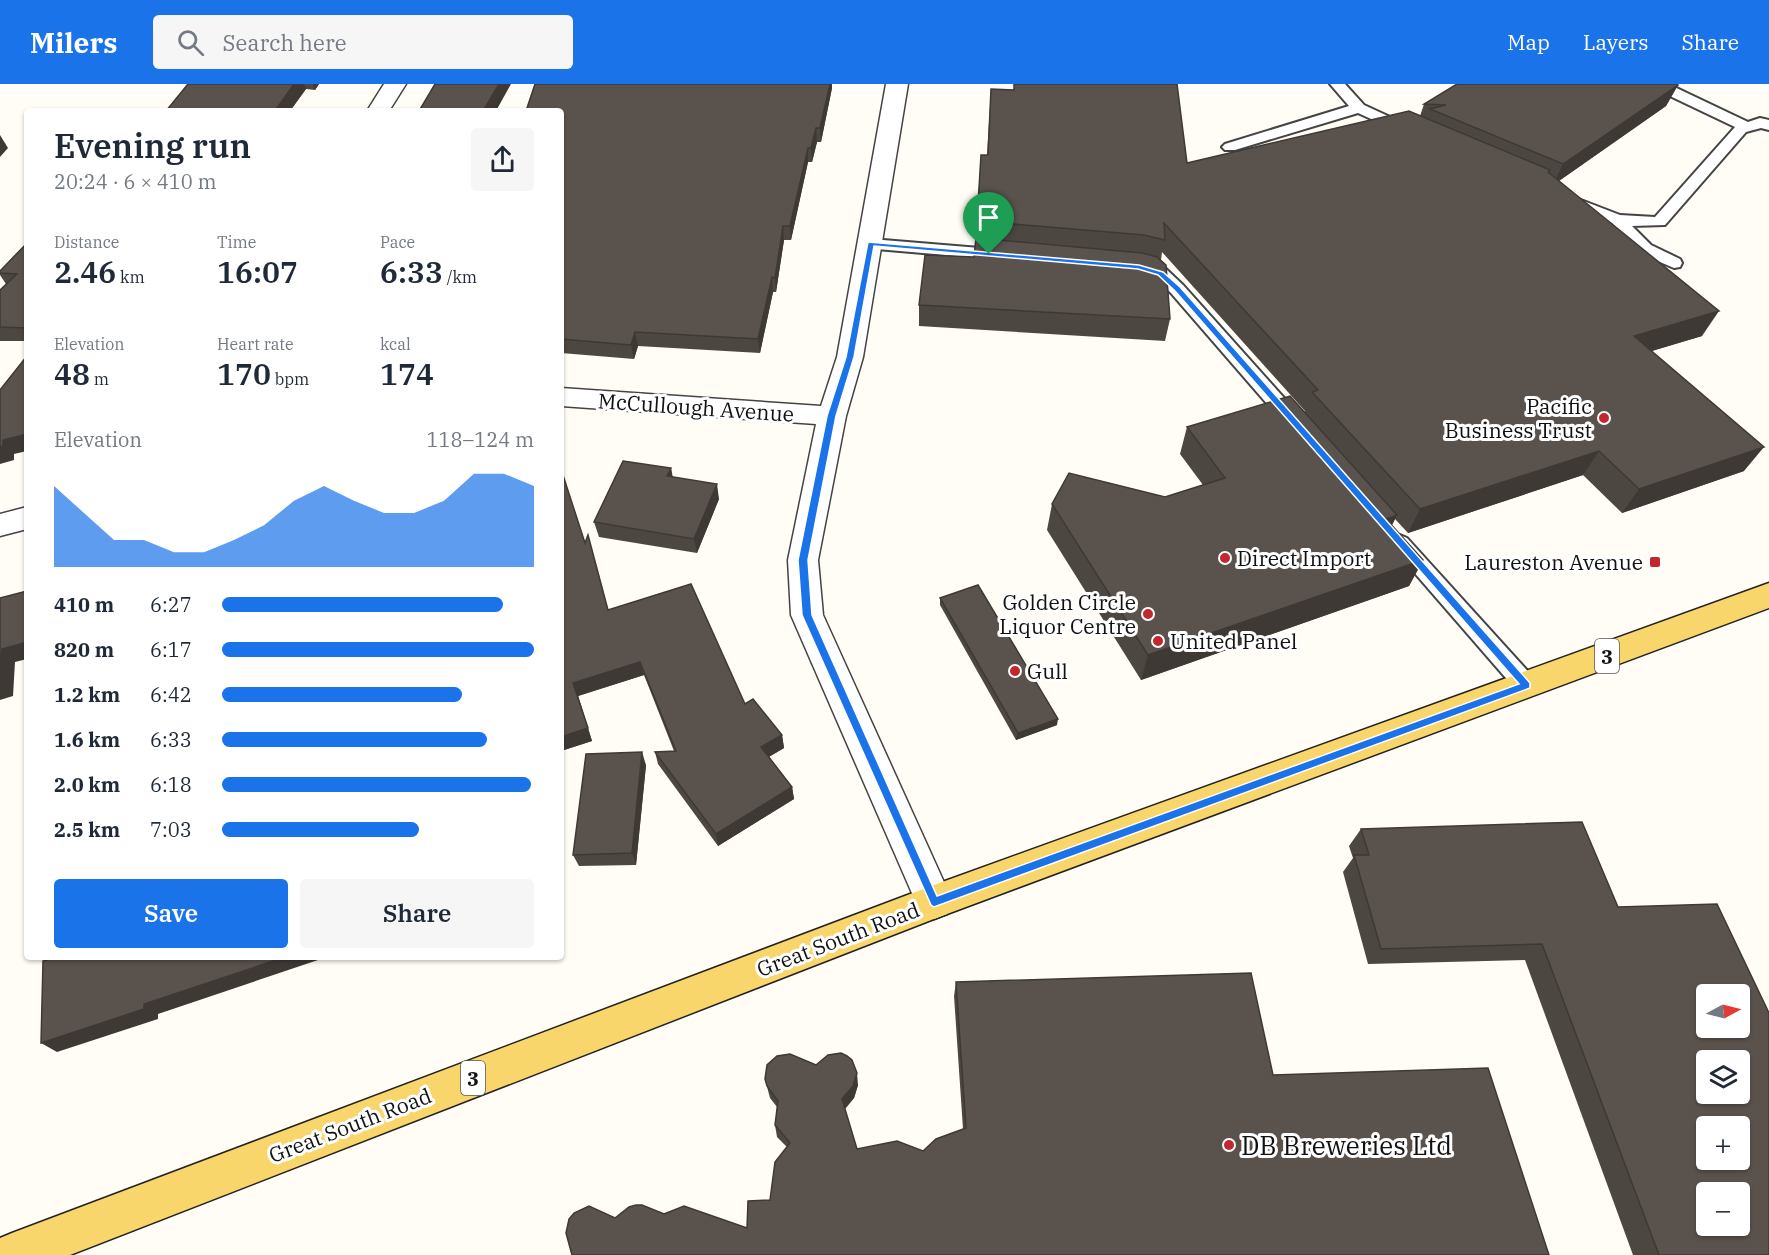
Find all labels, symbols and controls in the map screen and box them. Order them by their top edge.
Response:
search box [153,15,573,69]
text: Milers [30,24,117,61]
icon: search [174,26,207,59]
text: Search here [222,28,346,57]
text: Map [1507,28,1550,56]
text: Layers [1583,28,1649,56]
text: Share [1682,28,1739,56]
text: Evening run [54,124,251,167]
button: share [471,128,534,191]
text: 20:24 · 6 × 410 m [54,168,217,195]
pin [963,192,1014,254]
icon: arrive [972,201,1005,234]
text: Distance [54,232,119,252]
text: Time [217,232,256,252]
text: Pace [380,232,415,252]
text: 2.46 [54,252,116,291]
text: 16:07 [217,252,298,291]
text: 6:33 [380,252,443,291]
text: km [116,267,145,287]
text: /km [443,267,477,287]
text: Elevation [54,334,124,354]
text: Heart rate [217,334,294,354]
text: kcal [380,334,411,354]
text: 48 [54,354,90,393]
text: 170 [217,354,271,393]
text: 174 [380,354,434,393]
text: m [90,369,109,389]
text: bpm [271,369,309,389]
street label: McCullough Avenue [597,386,795,428]
place label: Pacific Business Trust [1445,392,1592,444]
marker: Pacific Business Trust [1597,411,1611,425]
text: Elevation [54,426,142,453]
text: 118–124 m [427,426,534,453]
place label: Direct Import [1237,544,1371,572]
place label: Laureston Avenue [1464,548,1643,576]
marker: Direct Import [1218,551,1232,565]
marker: Laureston Avenue [1648,555,1662,569]
place label: Golden Circle Liquor Centre [999,588,1136,640]
text: 410 m [54,591,114,618]
text: 6:27 [150,591,192,618]
marker: Golden Circle Liquor Centre [1141,607,1155,621]
place label: United Panel [1170,627,1297,655]
marker: United Panel [1151,634,1165,648]
text: 820 m [54,636,114,663]
text: 6:17 [150,636,192,663]
road number: 3 [1595,639,1619,673]
place label: Gull [1027,657,1068,685]
marker: Gull [1008,664,1022,678]
text: 1.2 km [54,681,120,708]
text: 6:42 [150,681,192,708]
text: 1.6 km [54,726,120,753]
text: 6:33 [150,726,192,753]
text: 2.0 km [54,771,120,798]
text: 6:18 [150,771,192,798]
text: 2.5 km [54,816,120,843]
text: 7:03 [150,816,192,843]
button: Save [54,879,288,948]
button: Share [300,879,534,948]
street label: Great South Road [753,895,924,983]
north arrow [1696,984,1750,1038]
map controls [1696,984,1750,1236]
button: layers [1696,1050,1750,1104]
road number: 3 [461,1061,485,1095]
street label: Great South Road [265,1081,436,1169]
button: + [1696,1116,1750,1170]
place label: DB Breweries Ltd [1241,1128,1452,1162]
marker: DB Breweries Ltd [1222,1138,1236,1152]
button: − [1696,1182,1750,1236]

